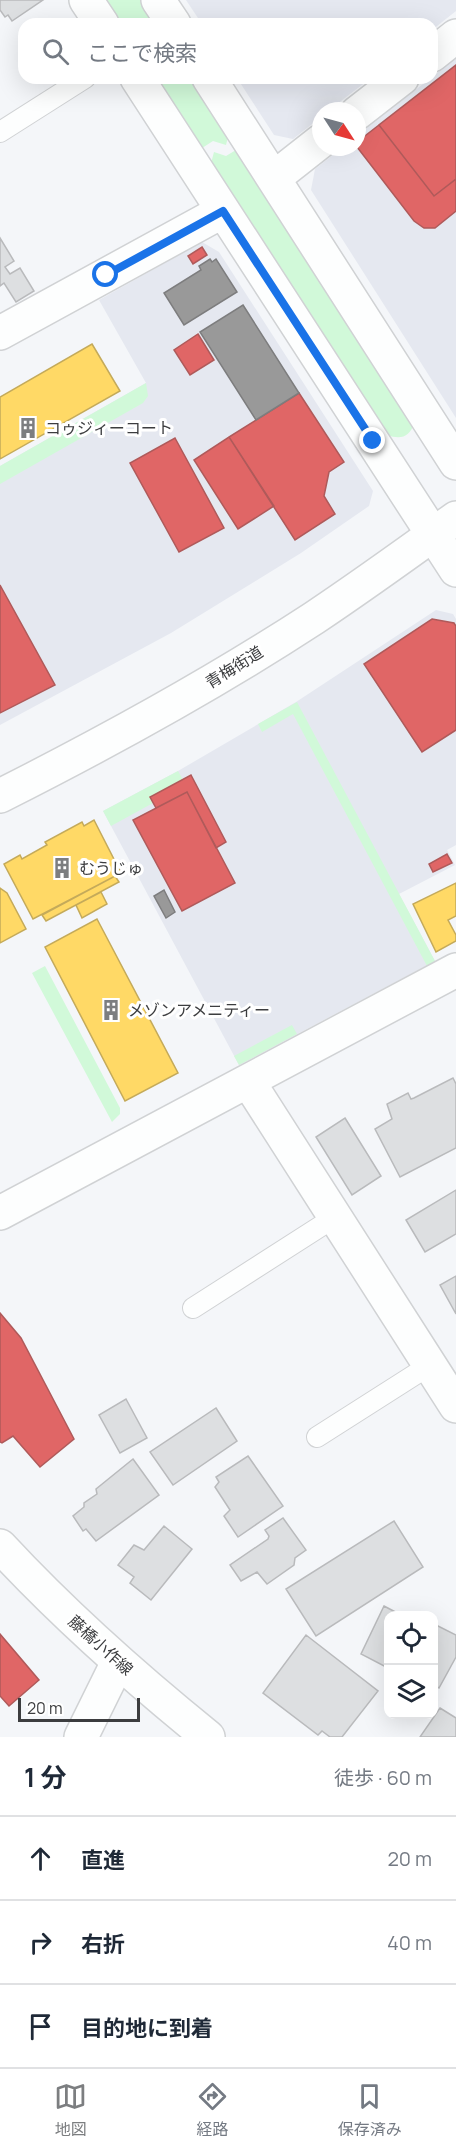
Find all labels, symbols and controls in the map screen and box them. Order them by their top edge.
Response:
search box [18,18,438,84]
icon: search [39,35,72,68]
text: ここで検索 [87,38,197,68]
north arrow [312,102,366,156]
route start [92,261,118,287]
building icon: コゥジィーコート [16,416,40,440]
place label: コゥジィーコート [45,417,173,439]
route end [359,427,385,453]
street label: 青梅街道 [201,641,267,693]
building icon: むうじゅ [50,856,74,880]
place label: むうじゅ [79,857,143,879]
building icon: メゾンアメニティー [99,998,123,1022]
place label: メゾンアメニティー [128,999,270,1021]
street label: 藤橋小作線 [64,1610,138,1680]
map controls [384,1611,438,1719]
button: locate [384,1611,438,1665]
button: layers [384,1665,438,1719]
scale bar [18,1695,140,1722]
text: 20 m [27,1697,63,1719]
text: 1 分 [24,1759,67,1795]
text: 徒歩 · 60 m [334,1764,432,1791]
icon: ahead [24,1842,57,1875]
text: 直進 [81,1845,125,1875]
text: 20 m [387,1845,432,1872]
icon: right [24,1926,57,1959]
text: 右折 [81,1929,125,1959]
text: 40 m [387,1929,432,1956]
icon: arrive [24,2010,57,2043]
text: 目的地に到着 [81,2013,213,2043]
tab: 地図 [54,2080,87,2140]
tab: 経路 [196,2080,229,2140]
tab: 保存済み [338,2080,402,2140]

